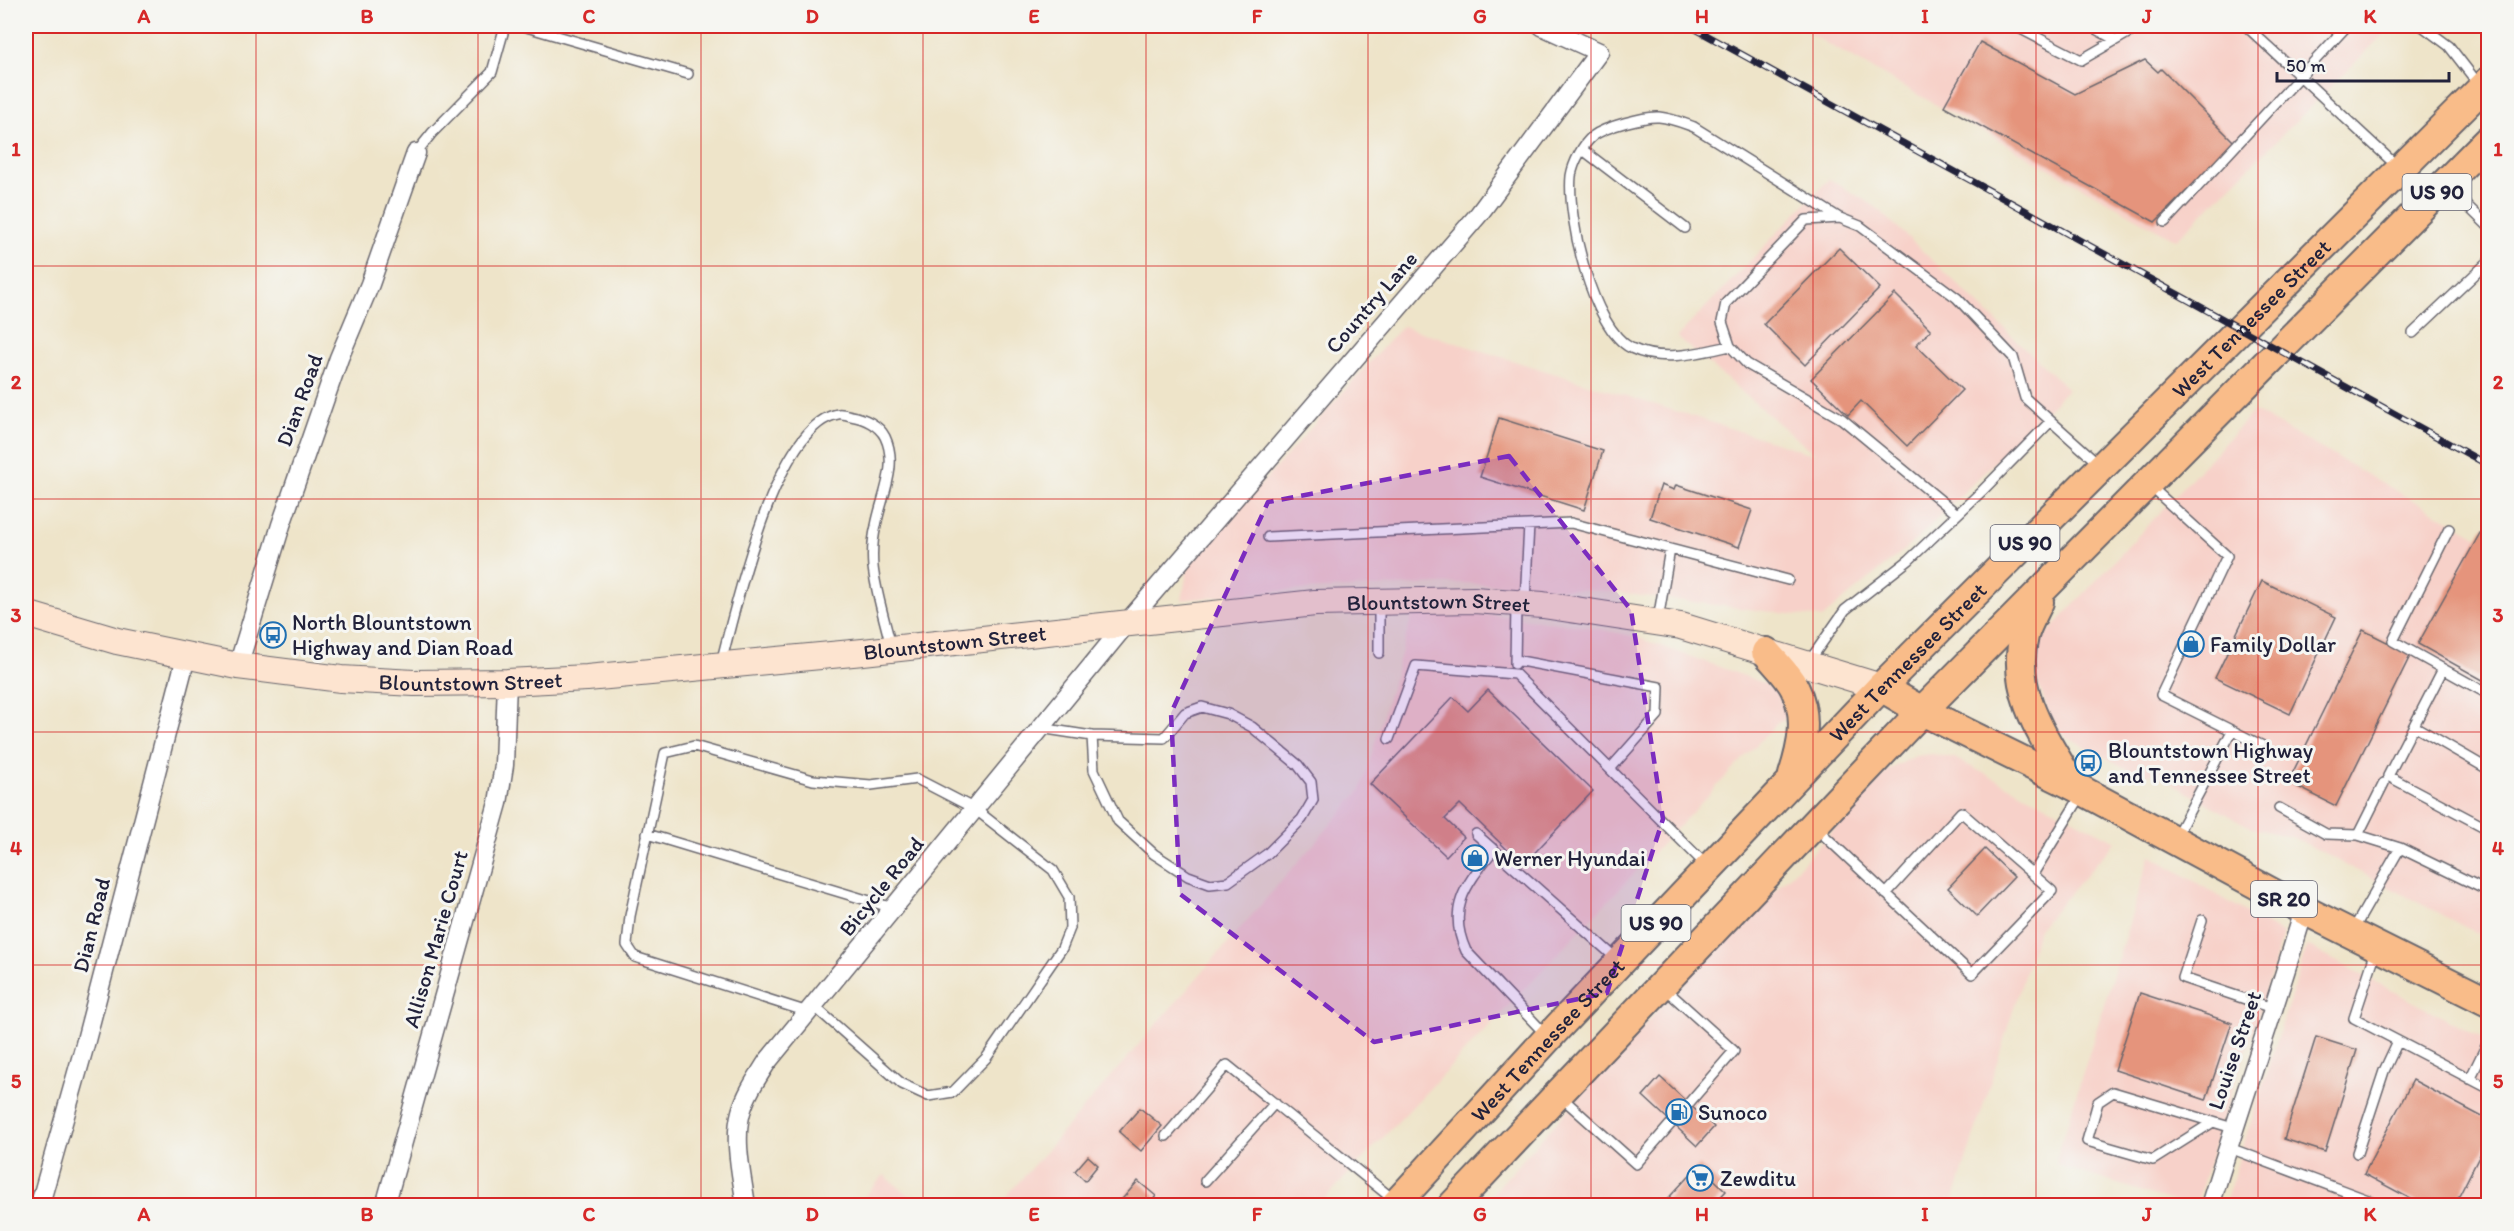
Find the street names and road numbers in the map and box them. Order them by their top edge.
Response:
road number: US 90 [2402,174,2472,210]
street label: West Tennessee Street [2166,234,2337,404]
street label: Country Lane [1320,246,1423,359]
street label: Dian Road [270,350,329,450]
road number: US 90 [1990,525,2060,561]
street label: West Tennessee Street [1823,577,1992,748]
street label: Blountstown Street [1346,587,1531,618]
street label: Blountstown Street [862,619,1048,666]
street label: Blountstown Street [378,666,563,697]
street label: Bicycle Road [833,831,930,941]
street label: Allison Marie Court [397,847,474,1031]
street label: Dian Road [67,875,116,975]
road number: SR 20 [2251,881,2317,917]
road number: US 90 [1622,905,1690,941]
street label: West Tennessee Street [1465,953,1630,1128]
street label: Louise Street [2202,987,2267,1113]

